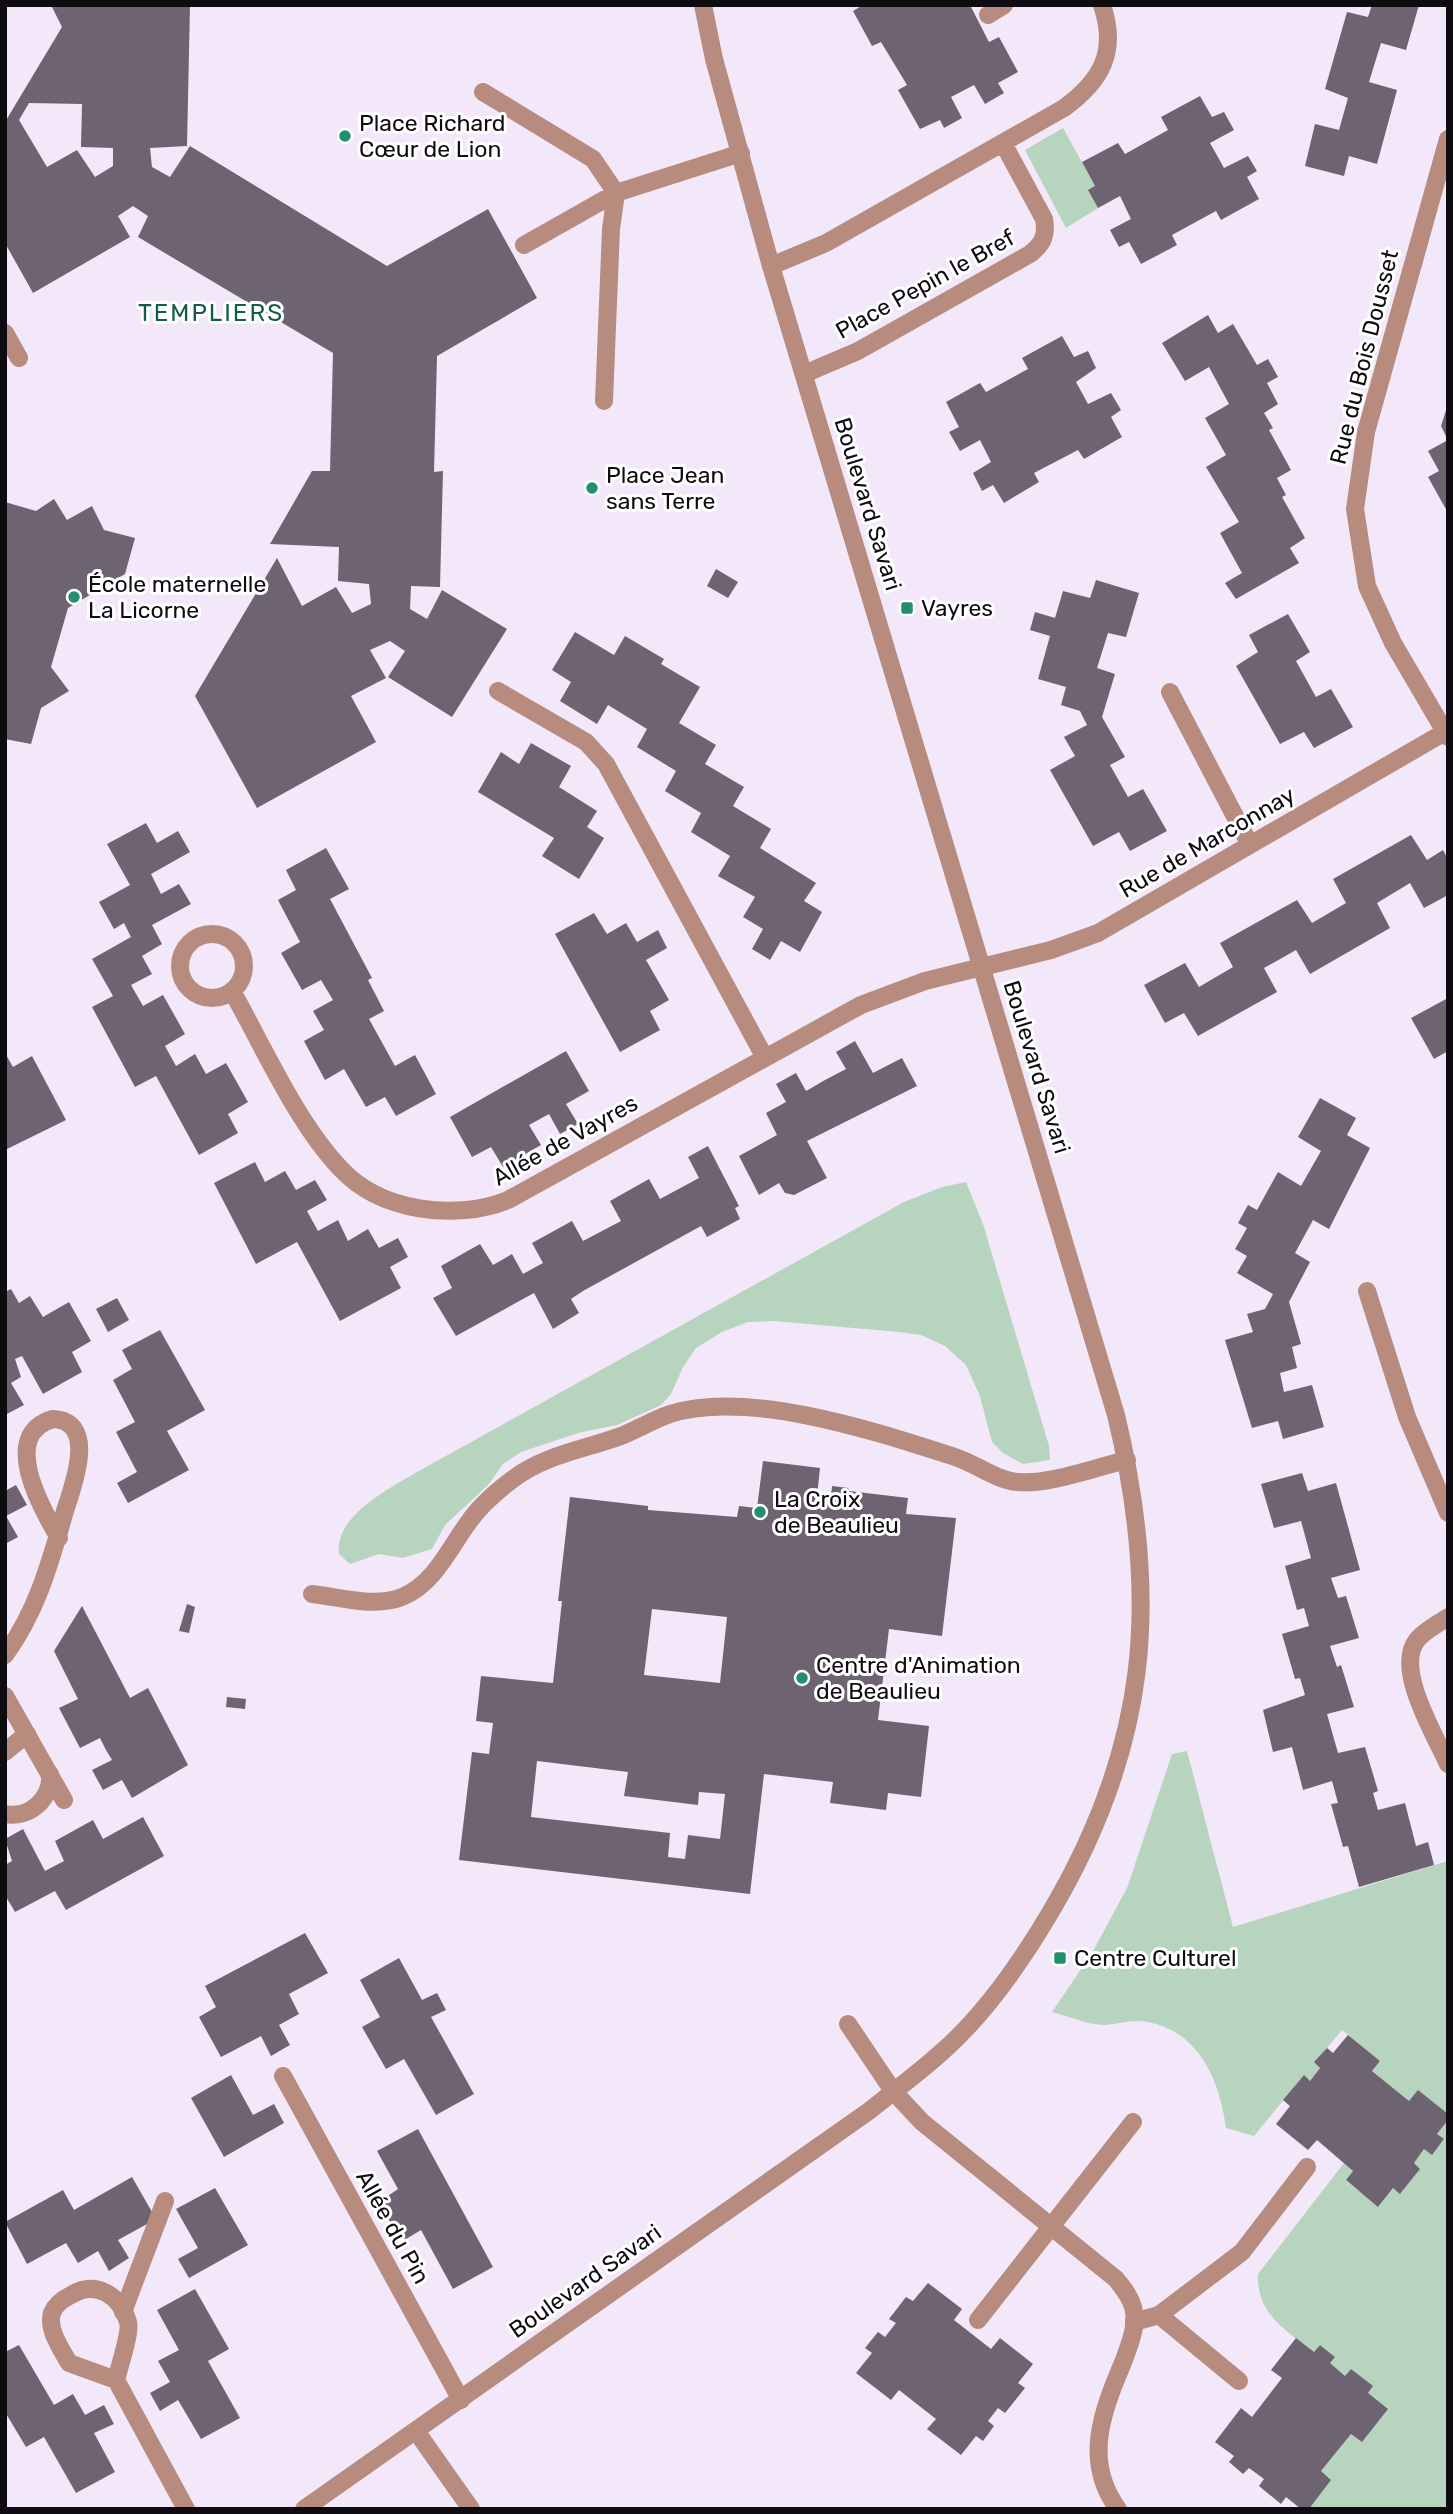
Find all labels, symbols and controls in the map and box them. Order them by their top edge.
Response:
place label: Place Richard Cœur de Lion [359,109,505,163]
marker: Place Richard Cœur de Lion [337,128,353,144]
street label: Place Pepin le Bref [831,223,1019,345]
street label: Rue du Bois Dousset [1324,247,1404,467]
district label: TEMPLIERS [138,299,284,327]
street label: Boulevard Savari [828,414,908,594]
place label: Place Jean sans Terre [606,461,724,515]
marker: Place Jean sans Terre [584,480,600,496]
place label: École maternelle La Licorne [88,570,266,624]
marker: École maternelle La Licorne [66,589,82,605]
place label: Vayres [921,594,993,622]
marker: Vayres [899,600,915,616]
street label: Rue de Marconnay [1114,780,1300,904]
street label: Boulevard Savari [997,977,1077,1157]
street label: Allée de Vayres [488,1089,642,1191]
place label: La Croix de Beaulieu [774,1485,899,1539]
marker: La Croix de Beaulieu [752,1504,768,1520]
place label: Centre d'Animation de Beaulieu [816,1651,1021,1705]
marker: Centre d'Animation de Beaulieu [794,1670,810,1686]
place label: Centre Culturel [1074,1944,1237,1972]
marker: Centre Culturel [1052,1950,1068,1966]
street label: Allée du Pin [350,2165,436,2289]
street label: Boulevard Savari [504,2218,666,2344]

